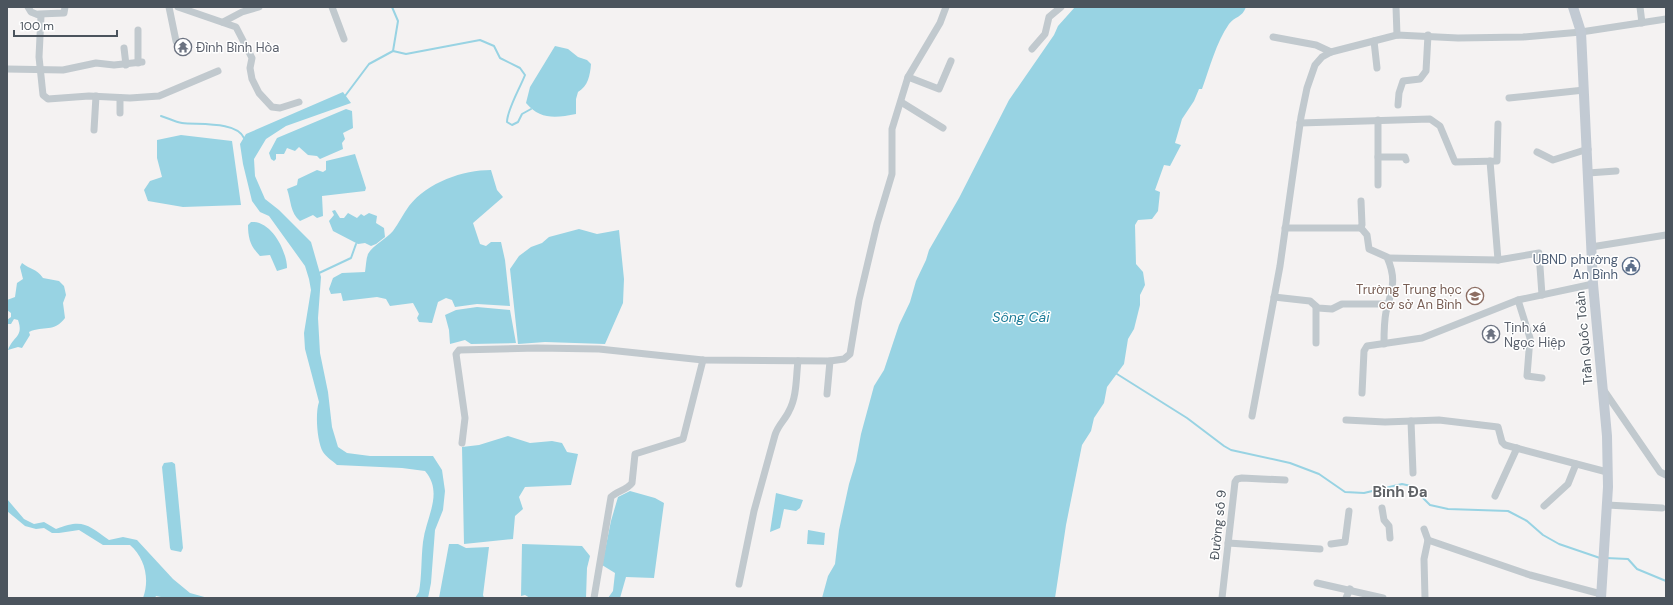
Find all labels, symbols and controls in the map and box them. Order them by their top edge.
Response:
scale bar [14,12,117,38]
text: 100 m [20,18,54,34]
temple icon: Đình Bình Hòa [173,37,193,57]
place label: Đình Bình Hòa [196,39,279,56]
place label: UBND phường An Bình [1533,251,1618,283]
public building icon: UBND phường An Bình [1621,256,1641,276]
place label: Trường Trung học cơ sở An Bình [1356,281,1462,313]
school or university icon: Trường Trung học cơ sở An Bình [1465,286,1485,306]
street label: Trần Quốc Toản [1571,290,1597,386]
water label: Sông Cái [992,308,1050,326]
place label: Tịnh xá Ngọc Hiệp [1504,319,1566,351]
temple icon: Tịnh xá Ngọc Hiệp [1481,324,1501,344]
district label: Bình Đa [1372,482,1428,502]
street label: Đường số 9 [1206,489,1230,561]

